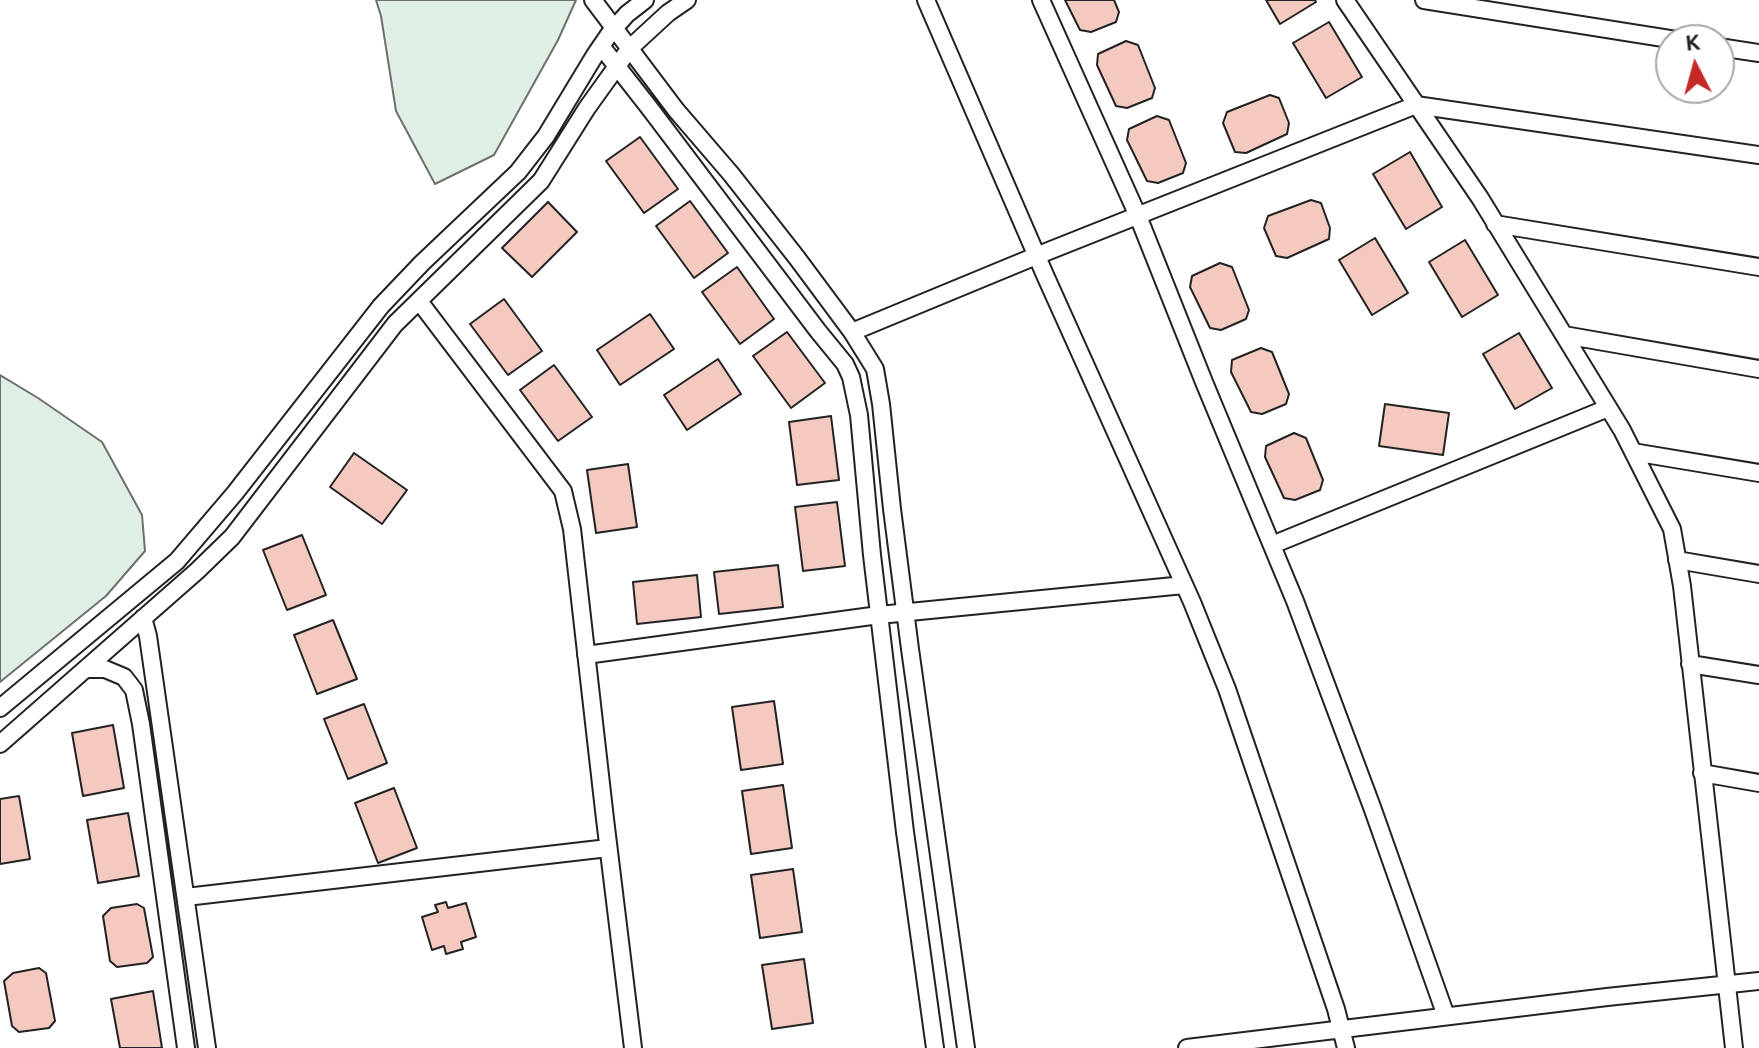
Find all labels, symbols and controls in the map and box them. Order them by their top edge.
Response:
north arrow [1655,24,1735,104]
text: K [1684,28,1701,55]

